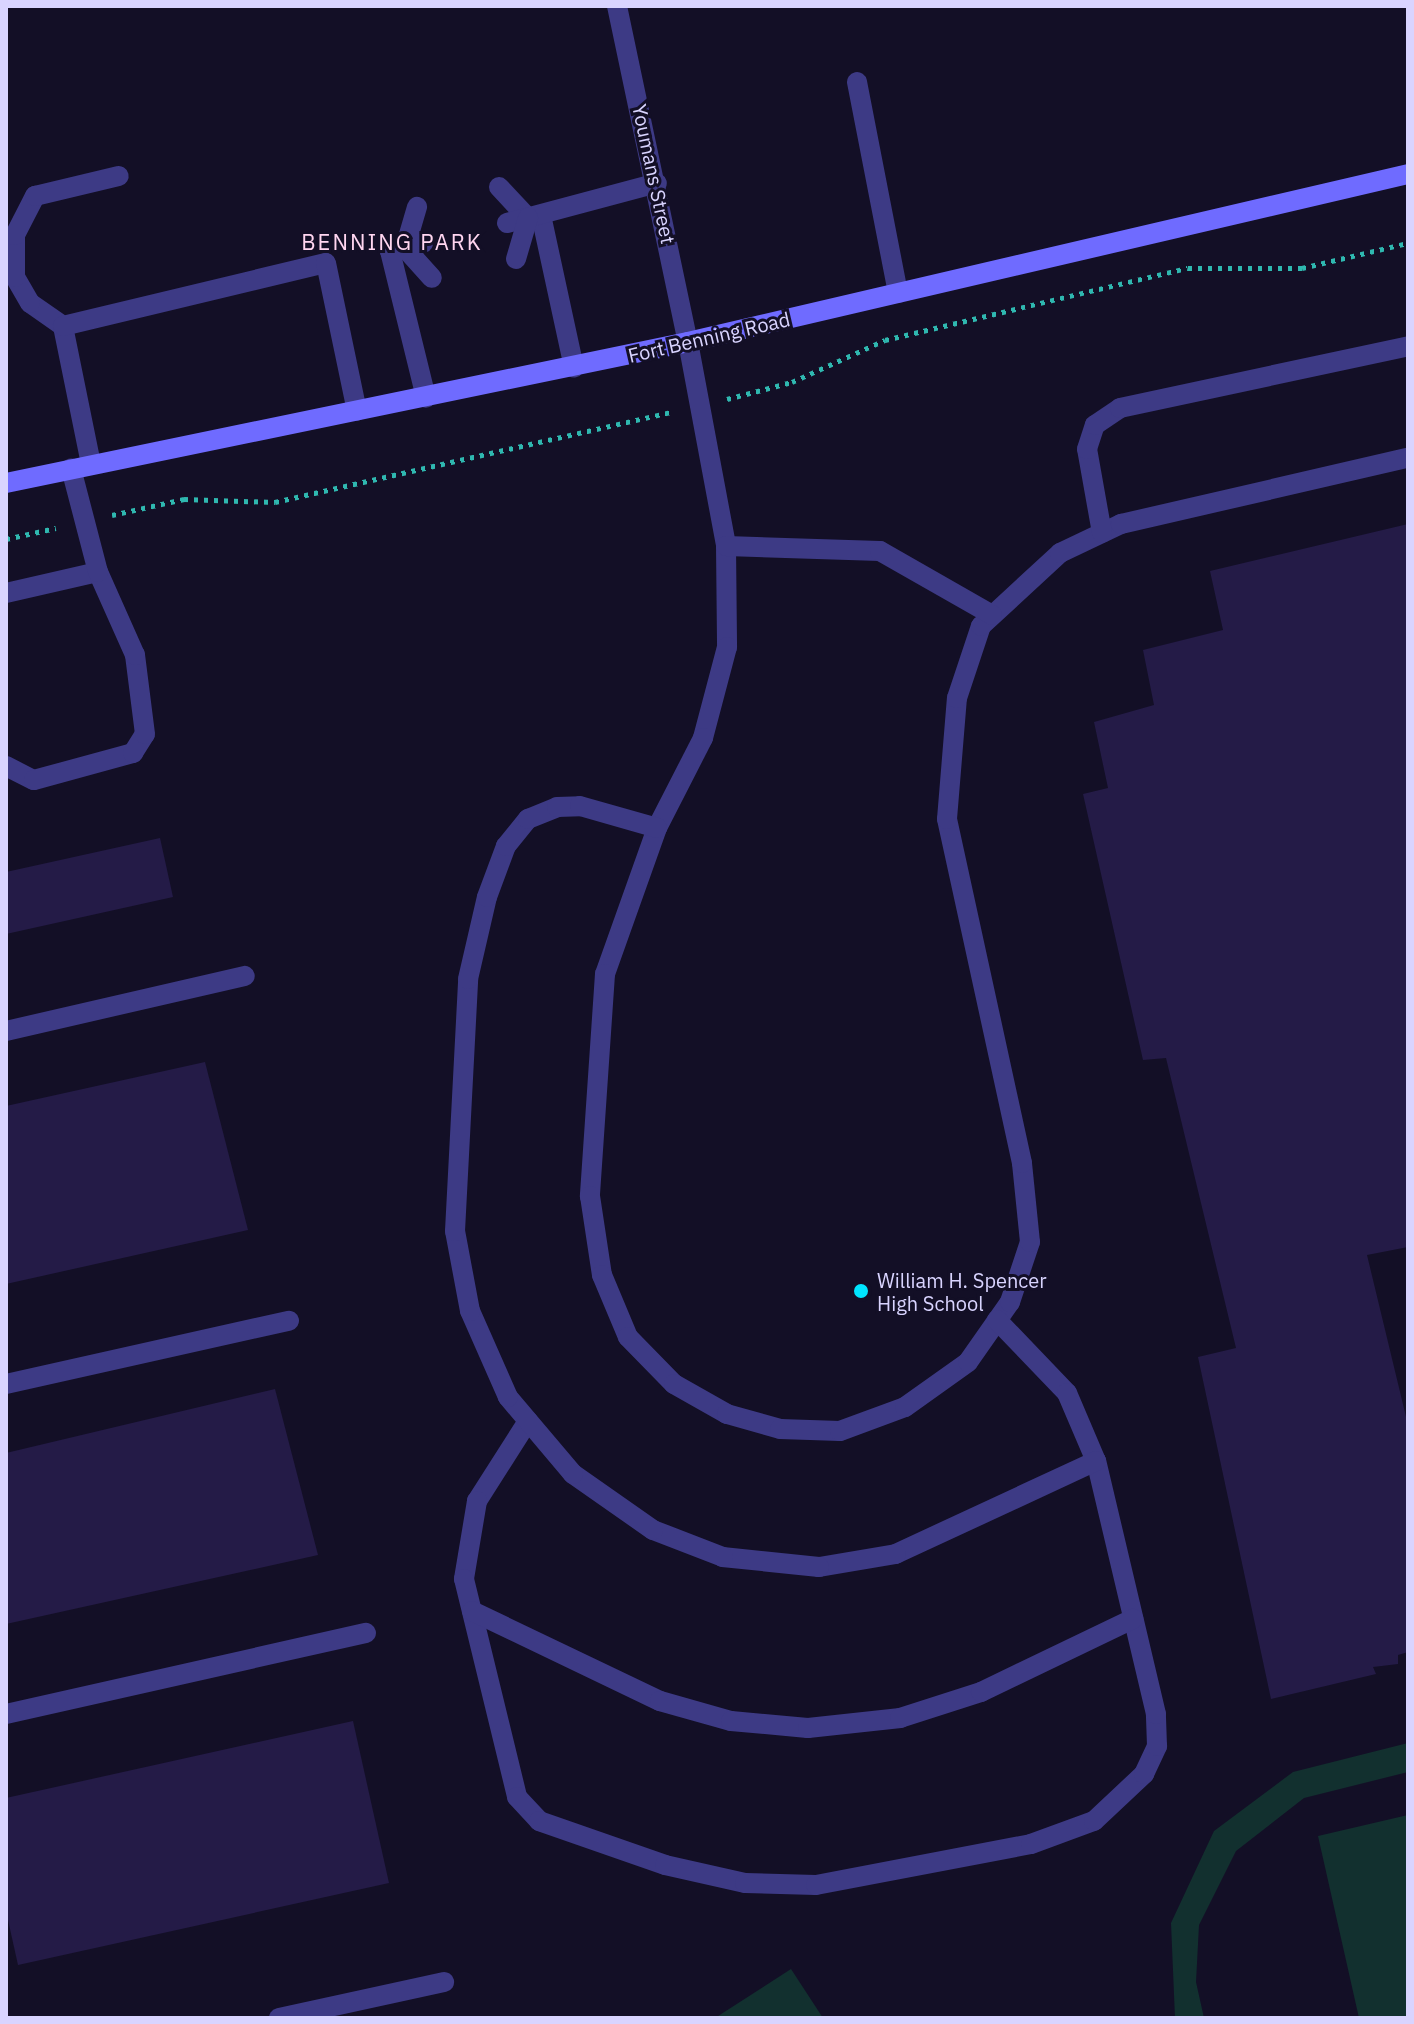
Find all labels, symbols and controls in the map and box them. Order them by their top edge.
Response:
street label: Youmans Street [627,102,681,246]
district label: BENNING PARK [301,229,483,255]
street label: Fort Benning Road [626,307,792,367]
place label: William H. Spencer High School [877,1268,1047,1315]
marker: William H. Spencer High School [852,1282,870,1300]

